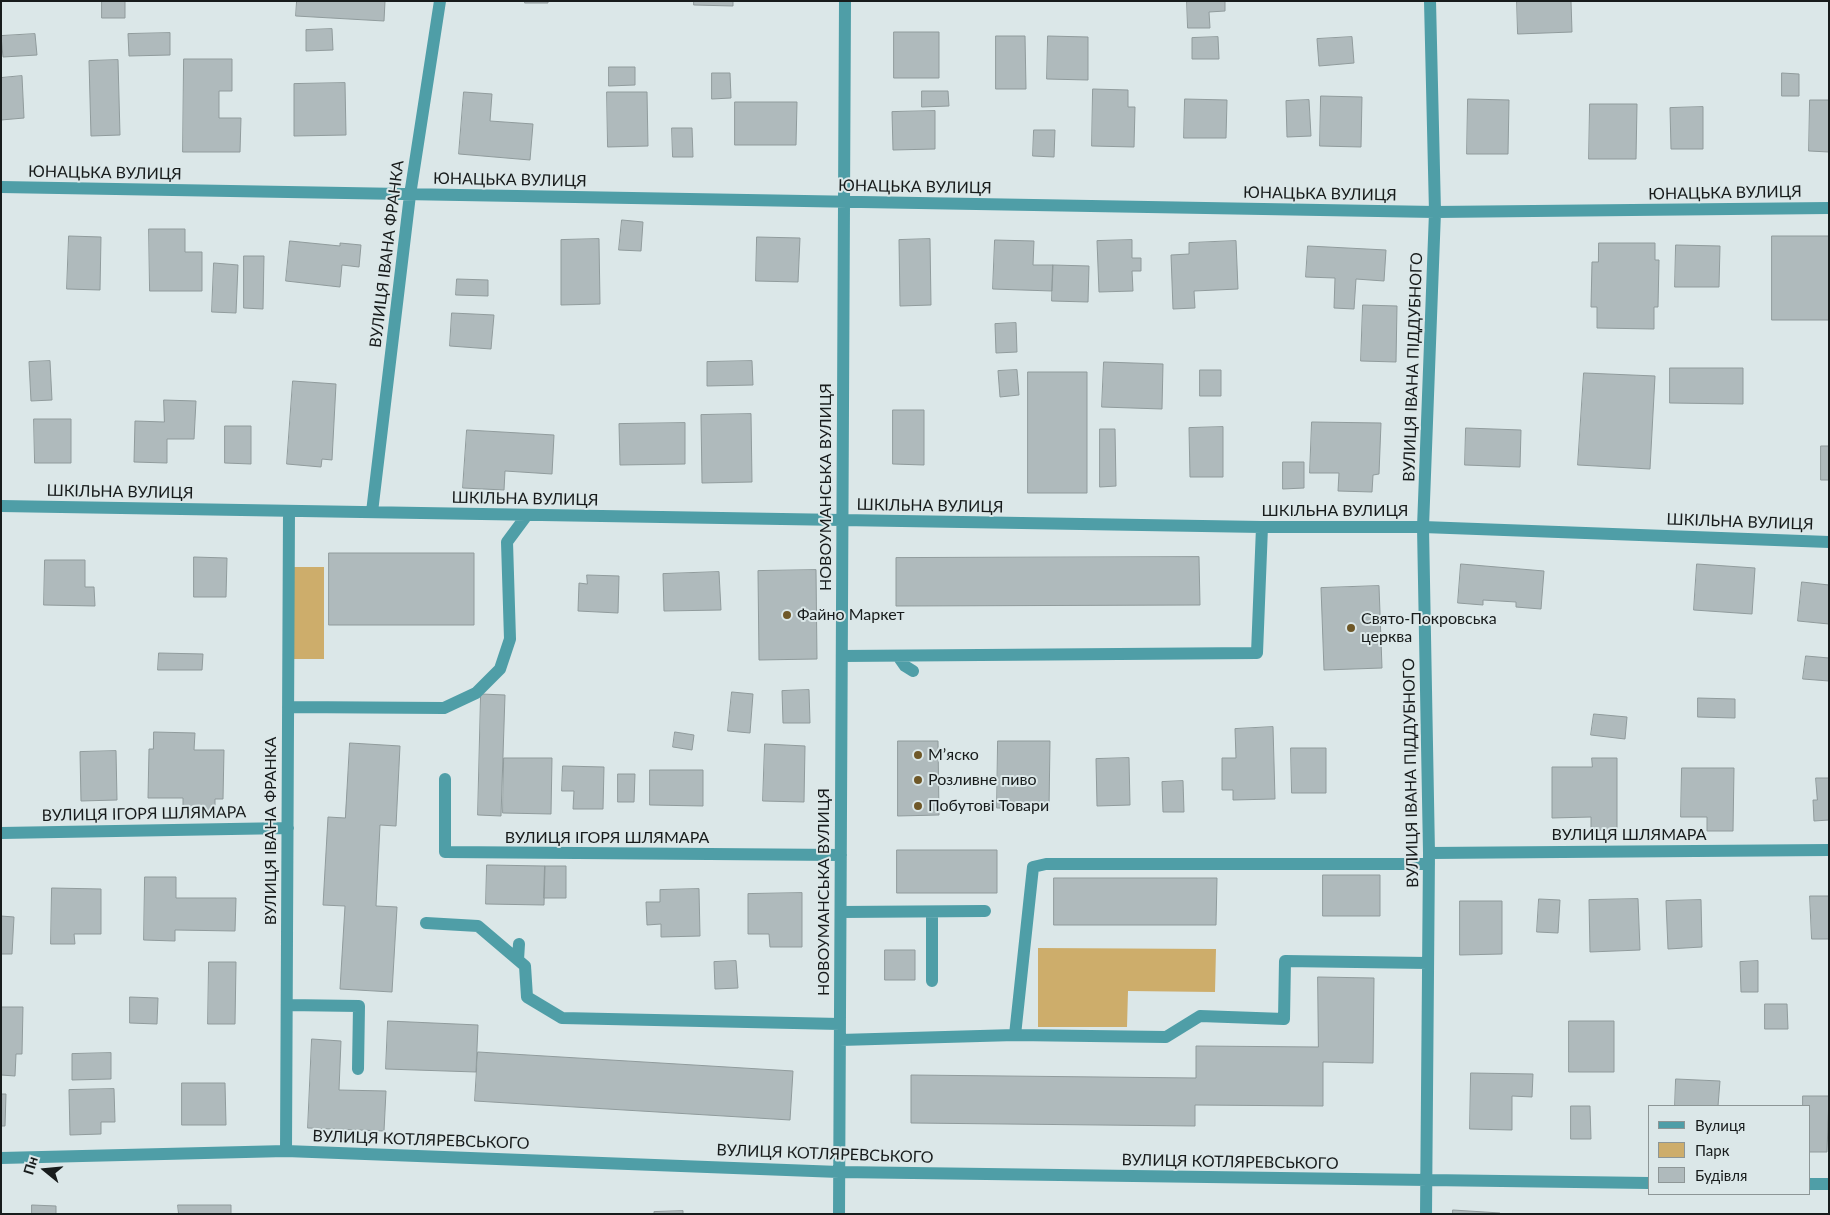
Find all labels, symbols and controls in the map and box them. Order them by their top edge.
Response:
street label: ВУЛИЦЯ ІВАНА ФРАНКА [366,159,408,349]
street label: ЮНАЦЬКА ВУЛИЦЯ [28,162,182,184]
street label: ЮНАЦЬКА ВУЛИЦЯ [433,169,587,191]
street label: ЮНАЦЬКА ВУЛИЦЯ [838,176,992,198]
street label: ЮНАЦЬКА ВУЛИЦЯ [1648,182,1802,204]
street label: ЮНАЦЬКА ВУЛИЦЯ [1243,183,1397,205]
street label: ВУЛИЦЯ ІВАНА ПІДДУБНОГО [1399,252,1427,482]
street label: НОВОУМАНСЬКА ВУЛИЦЯ [816,383,836,591]
street label: ШКІЛЬНА ВУЛИЦЯ [46,481,194,503]
street label: ШКІЛЬНА ВУЛИЦЯ [451,488,599,510]
street label: ШКІЛЬНА ВУЛИЦЯ [856,495,1004,517]
street label: ШКІЛЬНА ВУЛИЦЯ [1261,501,1409,521]
street label: ШКІЛЬНА ВУЛИЦЯ [1666,510,1814,534]
place label: Файно Маркет [797,605,905,625]
marker: Файно Маркет [781,609,793,621]
place label: Свято-Покровська церква [1361,609,1497,647]
marker: Свято-Покровська церква [1345,622,1357,634]
street label: ВУЛИЦЯ ІВАНА ПІДДУБНОГО [1399,658,1423,888]
street label: ВУЛИЦЯ ІВАНА ФРАНКА [261,737,281,925]
place label: Мʼяско [928,745,979,765]
marker: Мʼяско [912,749,924,761]
place label: Розливне пиво [928,770,1037,790]
marker: Розливне пиво [912,774,924,786]
street label: НОВОУМАНСЬКА ВУЛИЦЯ [814,788,834,996]
place label: Побутові Товари [928,796,1049,816]
marker: Побутові Товари [912,800,924,812]
street label: ВУЛИЦЯ ІГОРЯ ШЛЯМАРА [42,803,246,825]
street label: ВУЛИЦЯ ШЛЯМАРА [1552,825,1706,845]
street label: ВУЛИЦЯ ІГОРЯ ШЛЯМАРА [505,828,709,848]
legend [1648,1105,1810,1195]
text: Вулиця [1695,1116,1745,1134]
street label: ВУЛИЦЯ КОТЛЯРЕВСЬКОГО [312,1127,530,1153]
street label: ВУЛИЦЯ КОТЛЯРЕВСЬКОГО [716,1141,934,1167]
text: Парк [1695,1141,1729,1159]
north arrow [20,1145,70,1195]
street label: ВУЛИЦЯ КОТЛЯРЕВСЬКОГО [1121,1151,1339,1173]
text: Пн [19,1154,41,1177]
text: Будівля [1695,1166,1747,1184]

